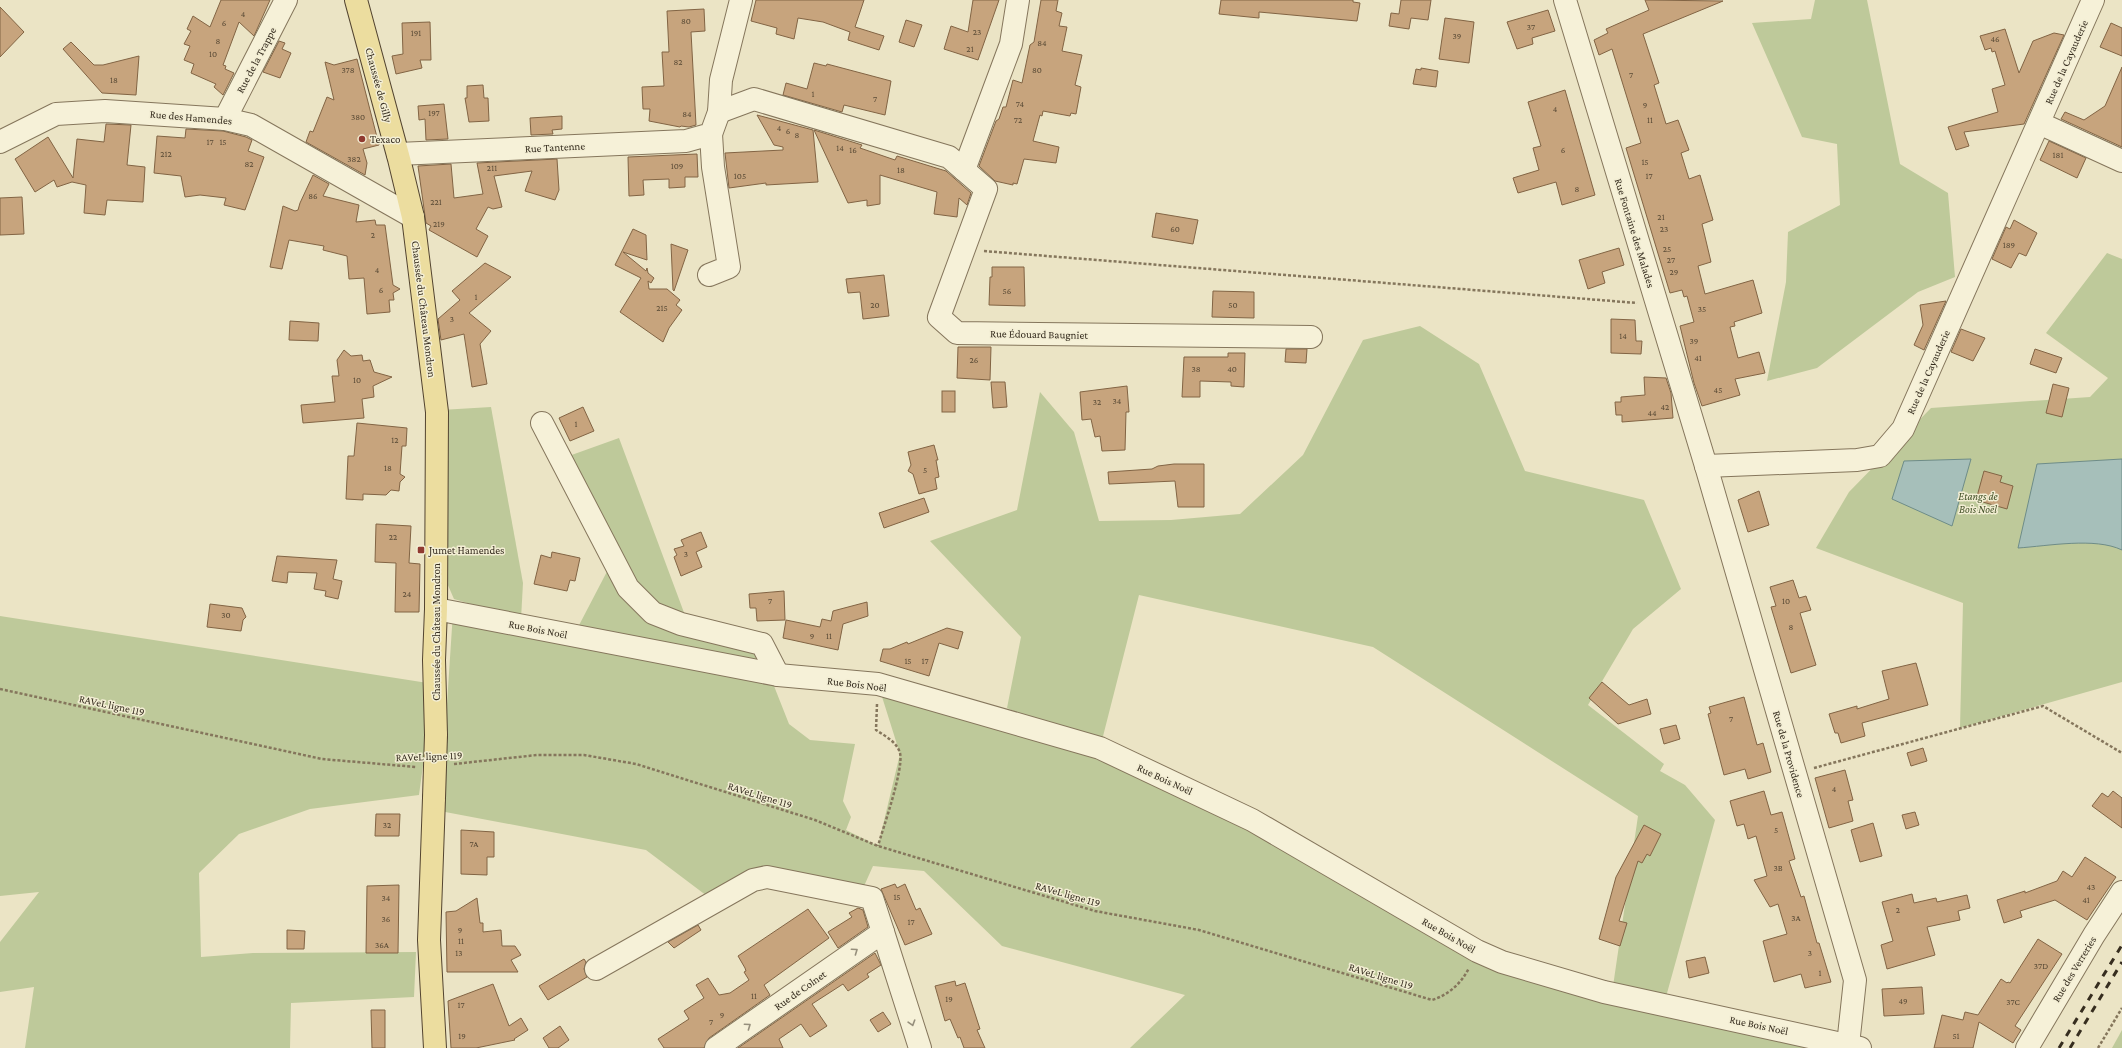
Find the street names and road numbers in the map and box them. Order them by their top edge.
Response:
street label: Rue de la Cayauderie [2042,18,2091,106]
street label: Rue de la Trappe [234,25,279,95]
street label: Chaussée de Gilly [362,46,395,125]
street label: Rue des Hamendes [149,107,233,127]
street label: Rue Tantenne [525,139,586,155]
street label: Rue Fontaine des Malades [1613,177,1657,289]
street label: Chaussée du Château Mondron [410,240,438,378]
street label: Rue Édouard Baugniet [990,327,1088,342]
street label: Rue de la Cayauderie [1904,328,1953,416]
street label: Chaussée du Château Mondron [430,563,442,701]
street label: Rue Bois Noël [508,617,569,641]
street label: Rue Bois Noël [827,674,887,694]
street label: RAVeL ligne 119 [78,692,146,719]
street label: Rue de la Providence [1771,709,1807,799]
street label: RAVeL ligne 119 [395,749,463,764]
street label: Rue Bois Noël [1135,761,1195,797]
street label: RAVeL ligne 119 [726,779,794,811]
street label: RAVeL ligne 119 [1034,879,1102,910]
street label: Rue Bois Noël [1420,915,1478,955]
street label: Rue des Verreries [2050,934,2098,1004]
street label: RAVeL ligne 119 [1347,960,1415,992]
street label: Rue de Colnet [772,968,829,1012]
street label: Rue Bois Noël [1729,1013,1790,1037]

